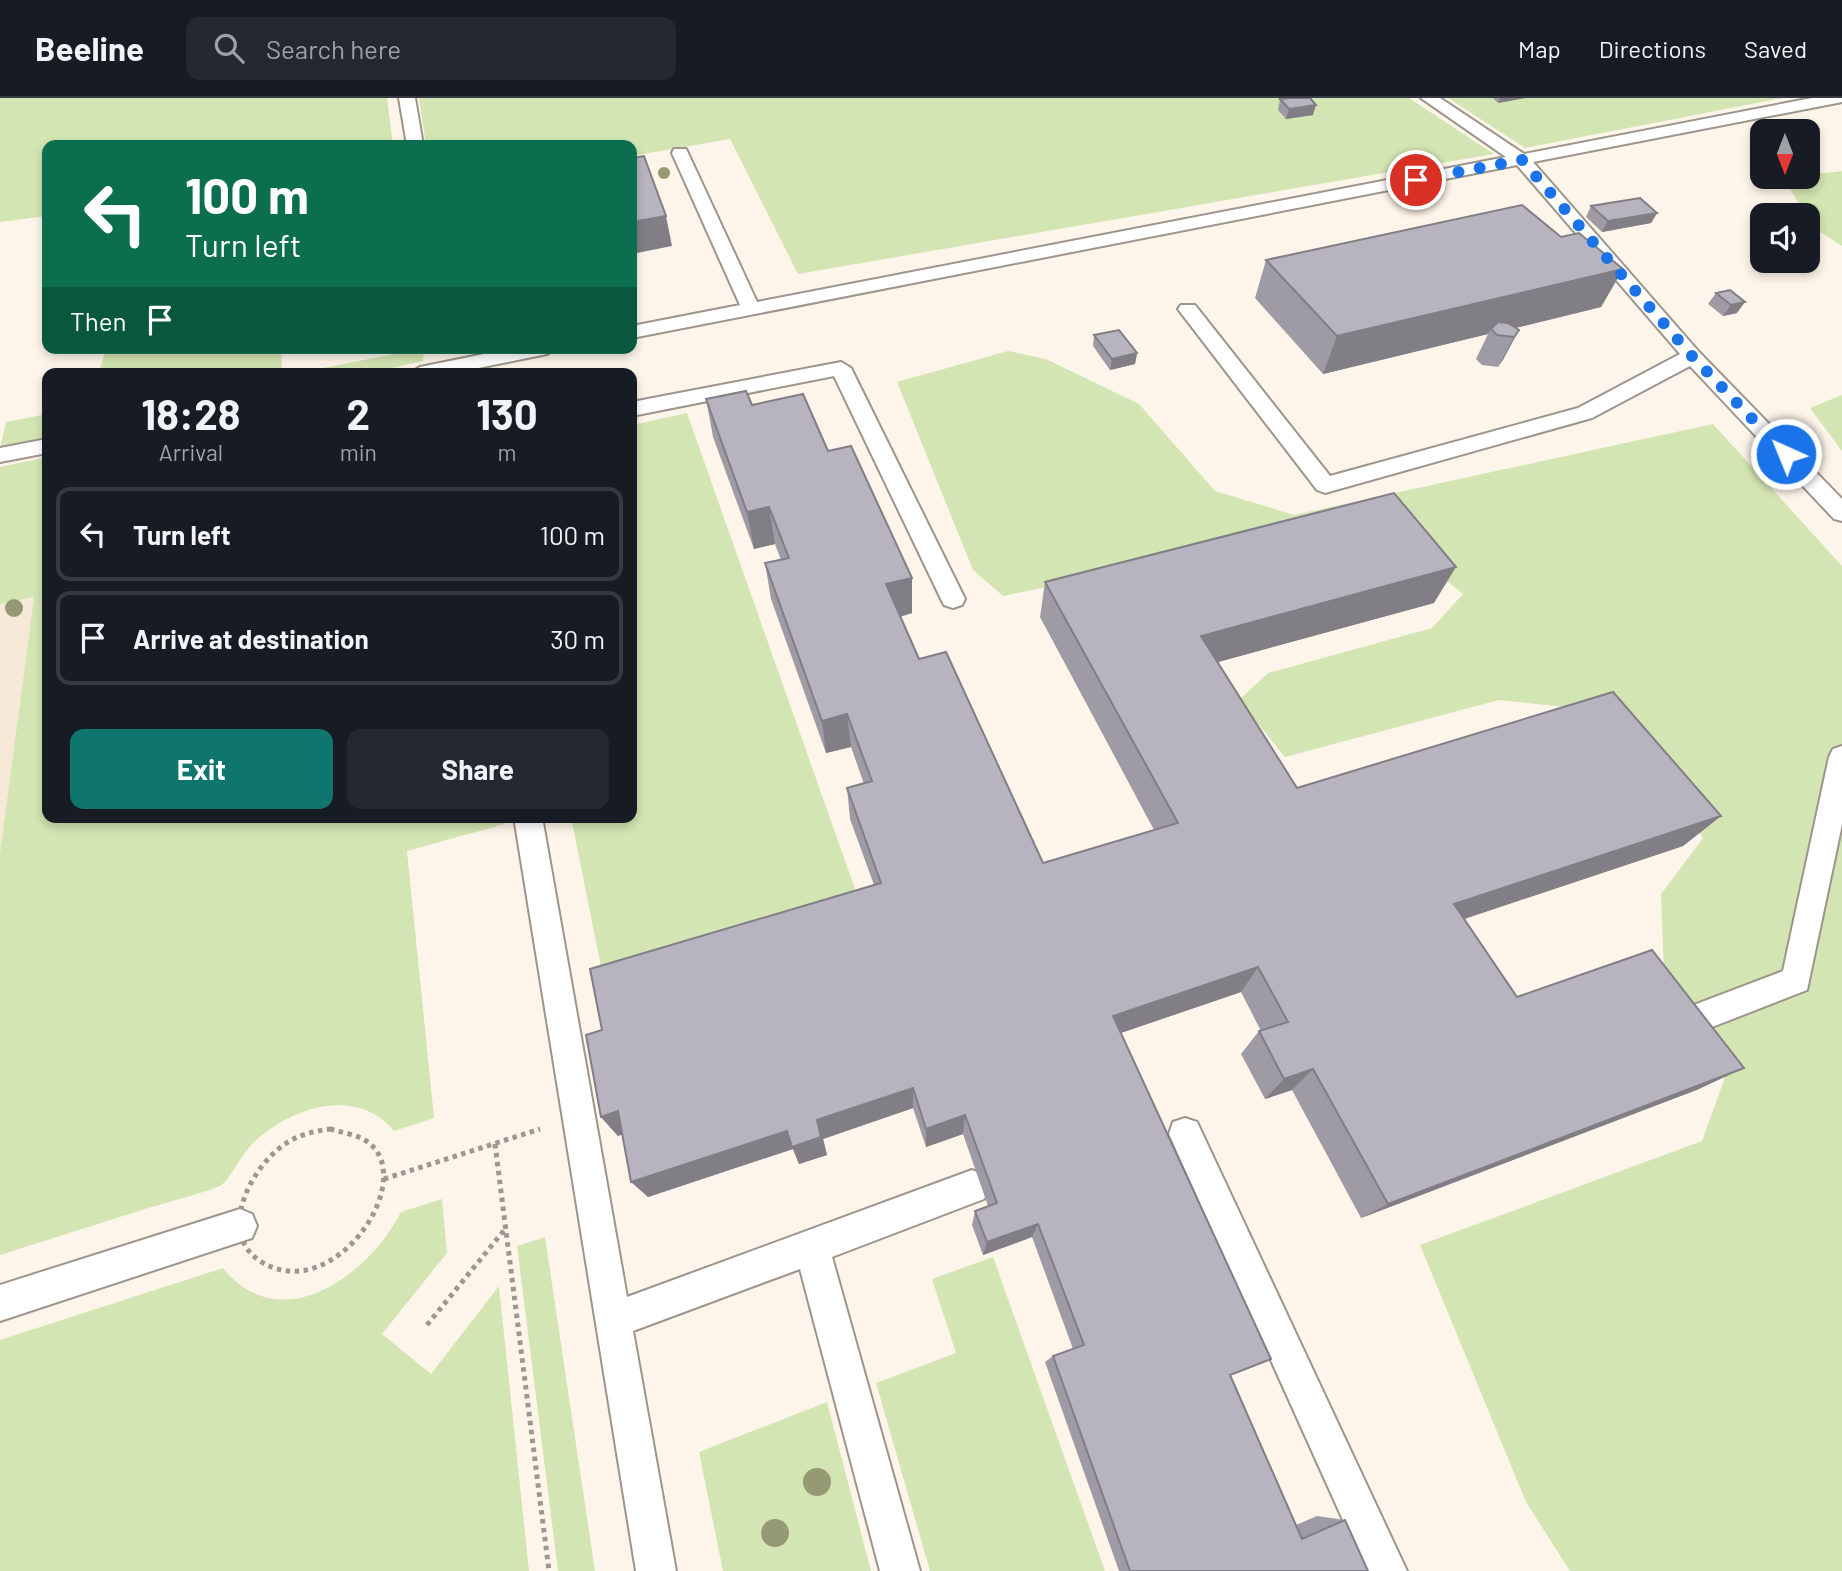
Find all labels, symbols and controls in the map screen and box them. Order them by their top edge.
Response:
search box [186,17,676,80]
text: Beeline [35,28,144,68]
icon: search [210,29,248,67]
text: Search here [266,33,401,64]
text: Map [1518,34,1561,63]
text: Directions [1599,34,1706,63]
text: Saved [1744,34,1807,63]
north arrow [1750,119,1820,189]
map controls [1750,119,1820,273]
pin [1386,150,1446,210]
icon: arrive [1397,161,1435,199]
text: 100 m [185,165,309,224]
icon: left [70,168,161,259]
button: sound [1750,203,1820,273]
text: Turn left [185,225,302,263]
icon: arrive [141,301,179,339]
text: Then [70,305,127,336]
text: 18:28 [141,388,240,438]
text: 2 [347,388,370,438]
text: 130 [476,388,538,438]
position arrow [1749,417,1823,491]
text: Arrival [159,438,223,466]
text: min [340,438,377,466]
text: m [497,438,516,466]
icon: left [74,515,112,553]
text: Turn left [133,519,231,550]
text: 100 m [540,519,605,550]
icon: arrive [74,619,112,657]
text: Arrive at destination [133,623,369,654]
text: 30 m [550,623,605,654]
button: Exit [70,729,333,809]
button: Share [347,729,609,809]

